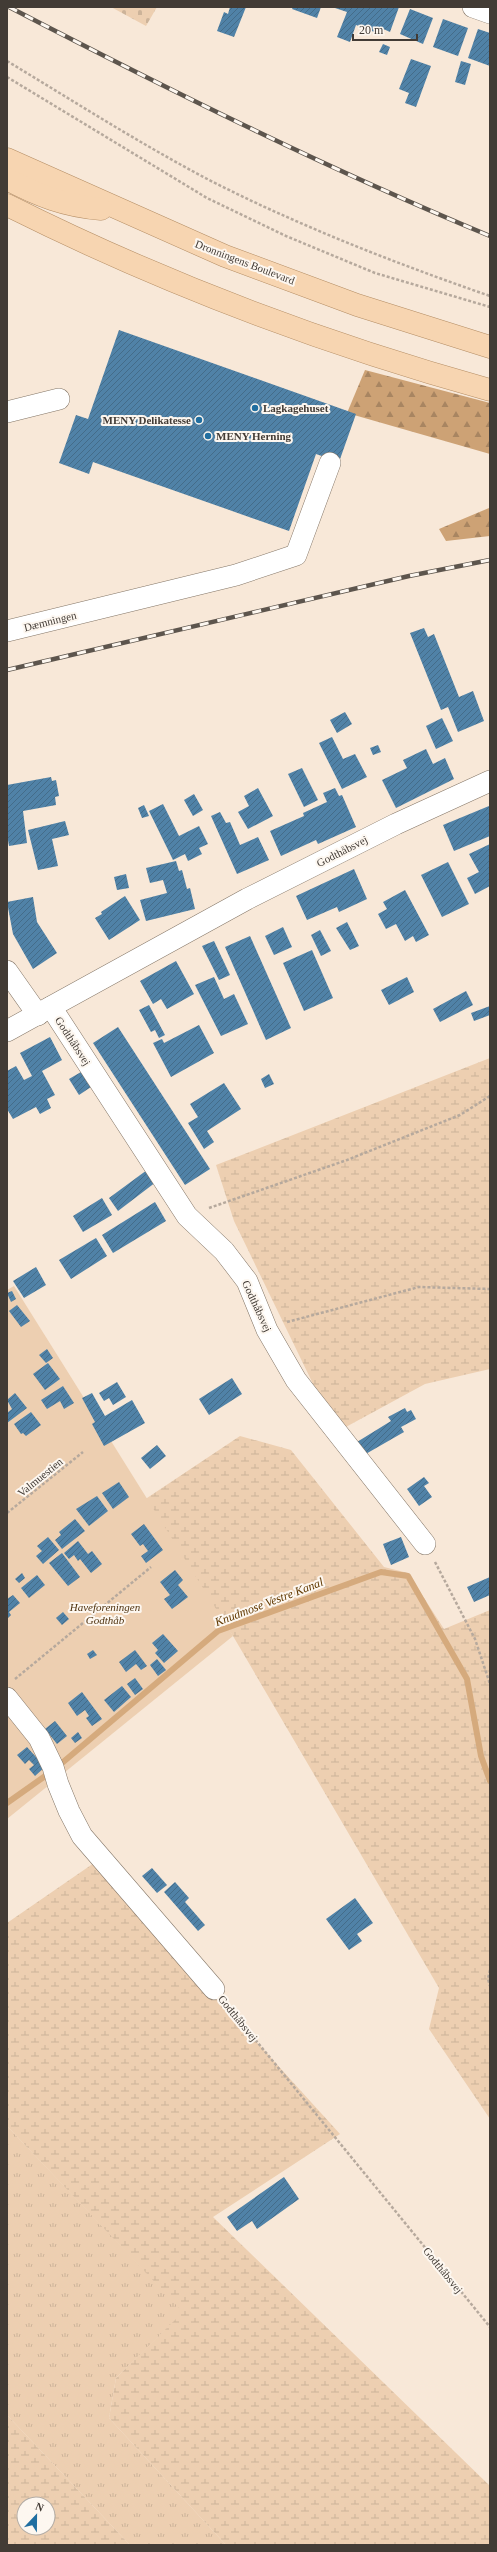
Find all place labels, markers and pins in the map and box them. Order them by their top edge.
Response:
place label: Lagkagehuset [263,402,329,414]
marker: Lagkagehuset [250,403,260,413]
place label: MENY Delikatesse [103,414,191,426]
marker: MENY Delikatesse [194,415,204,425]
place label: MENY Herning [216,430,292,442]
marker: MENY Herning [203,431,213,441]

